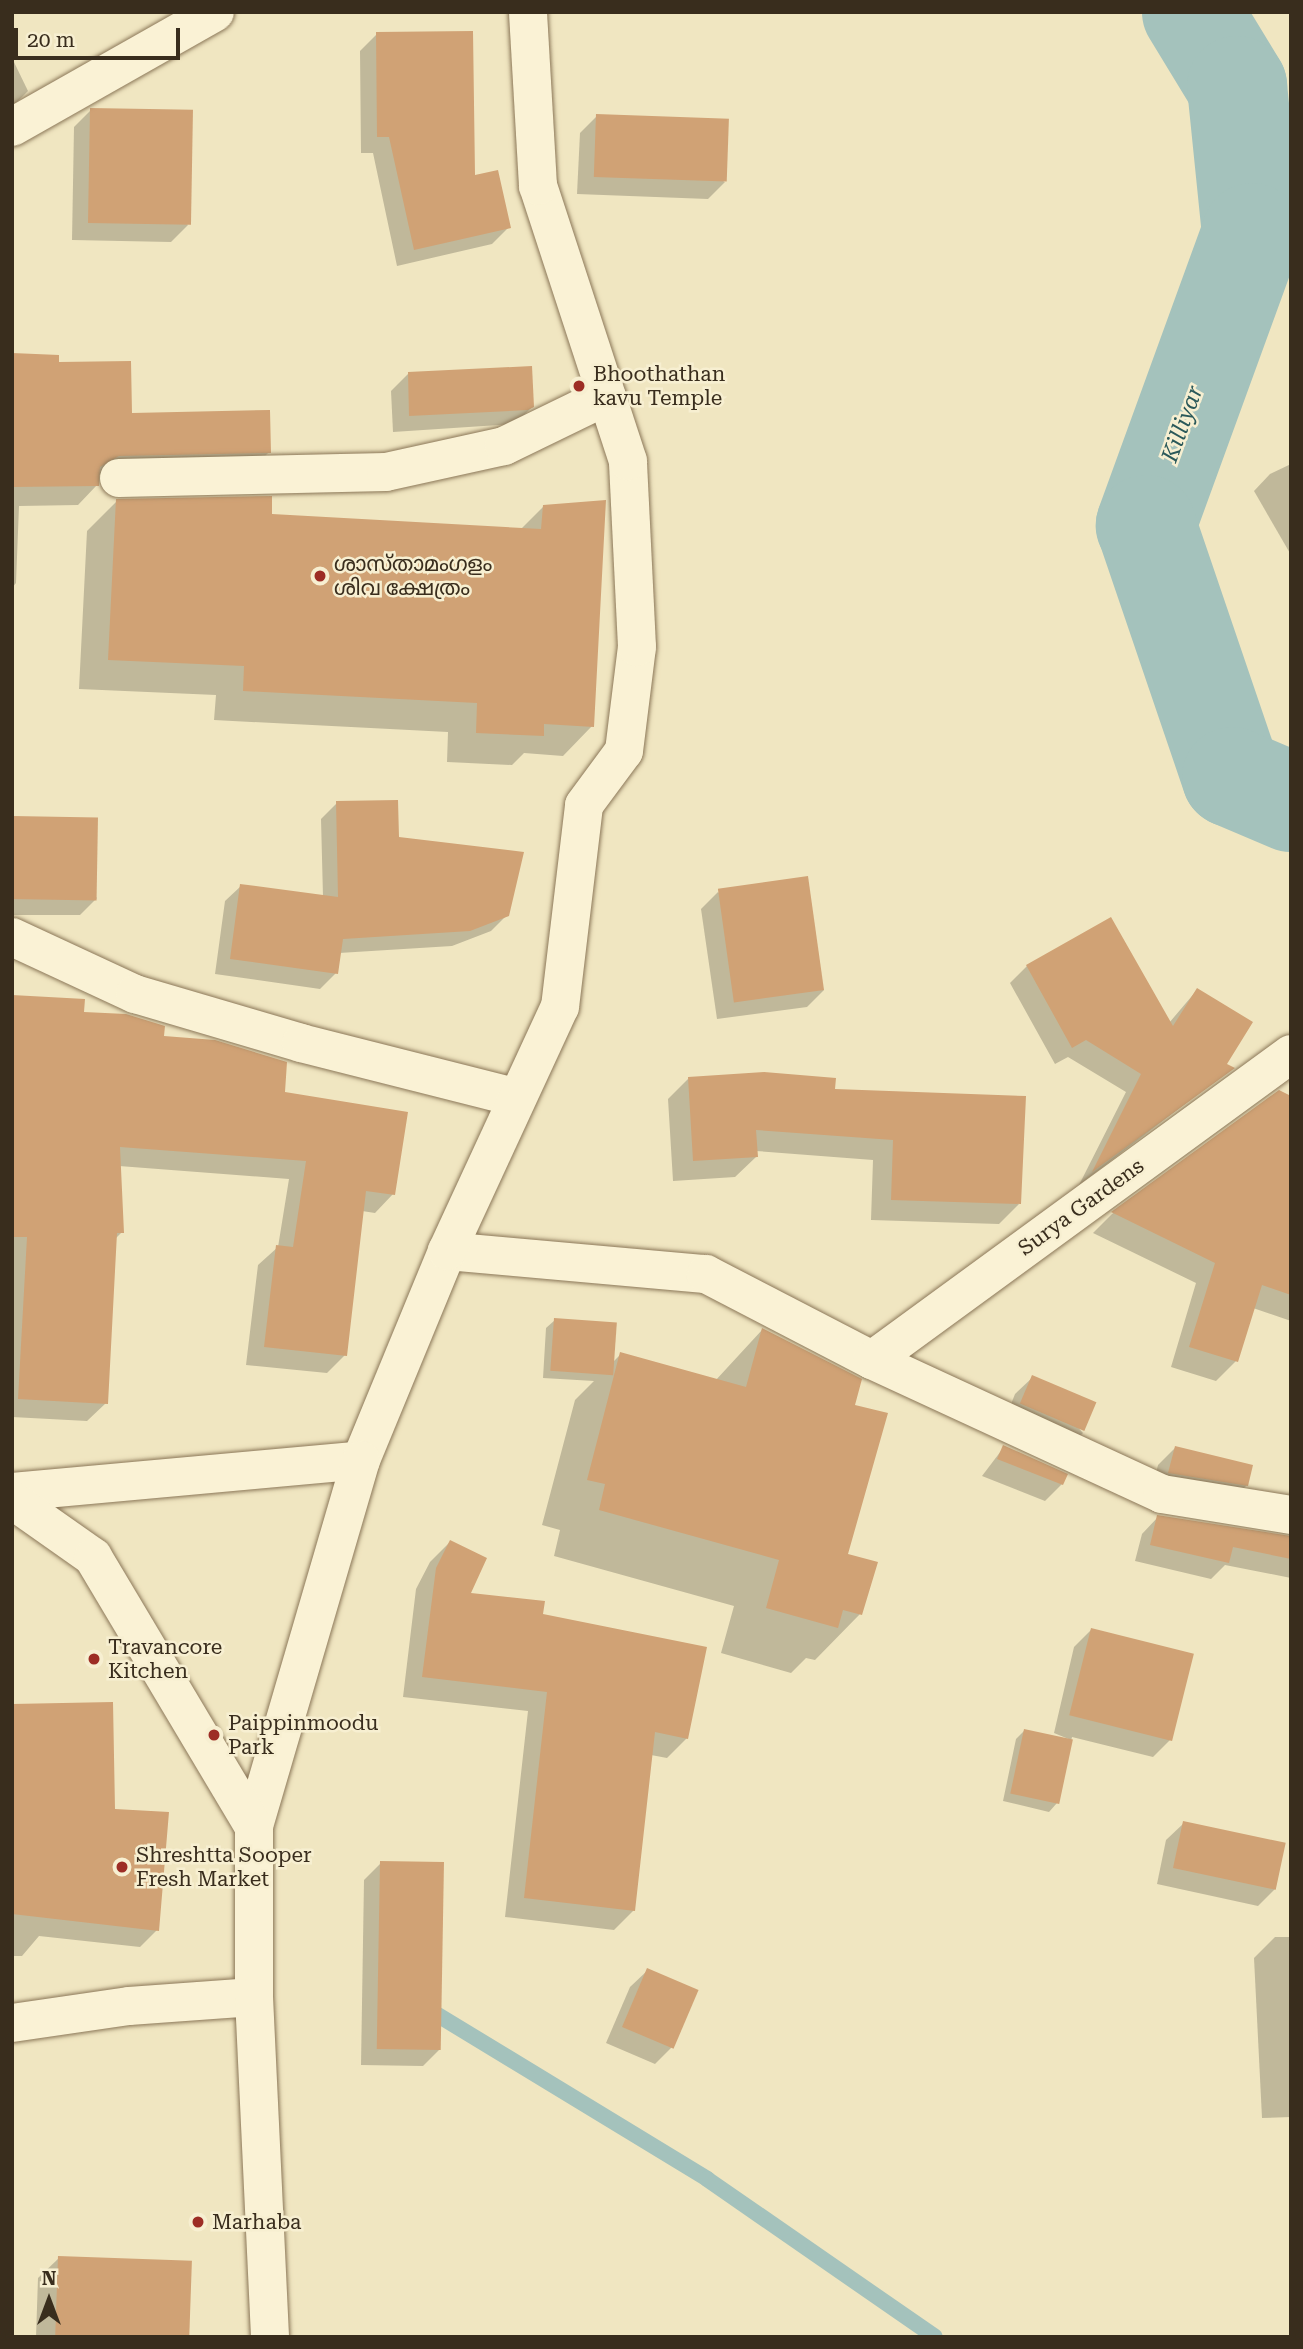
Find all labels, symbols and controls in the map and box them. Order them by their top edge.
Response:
scale bar [18,14,184,58]
text: 20 m [27,28,75,52]
place label: Bhoothathan kavu Temple [593,361,725,411]
marker: Bhoothathan kavu Temple [571,378,587,394]
water label: Killiyar [1156,382,1210,466]
place label: ശാസ്താമംഗളം ശിവ ക്ഷേത്രം [334,551,492,601]
marker: ശാസ്താമംഗളം ശിവ ക്ഷേത്രം [312,568,328,584]
street label: Surya Gardens [1013,1153,1149,1261]
place label: Travancore Kitchen [108,1634,222,1684]
marker: Travancore Kitchen [86,1651,102,1667]
place label: Paippinmoodu Park [228,1710,378,1760]
marker: Paippinmoodu Park [206,1727,222,1743]
place label: Shreshtta Sooper Fresh Market [136,1842,312,1892]
marker: Shreshtta Sooper Fresh Market [114,1859,130,1875]
place label: Marhaba [212,2209,301,2235]
marker: Marhaba [190,2214,206,2230]
north arrow [14,2265,84,2335]
text: N [42,2267,56,2290]

